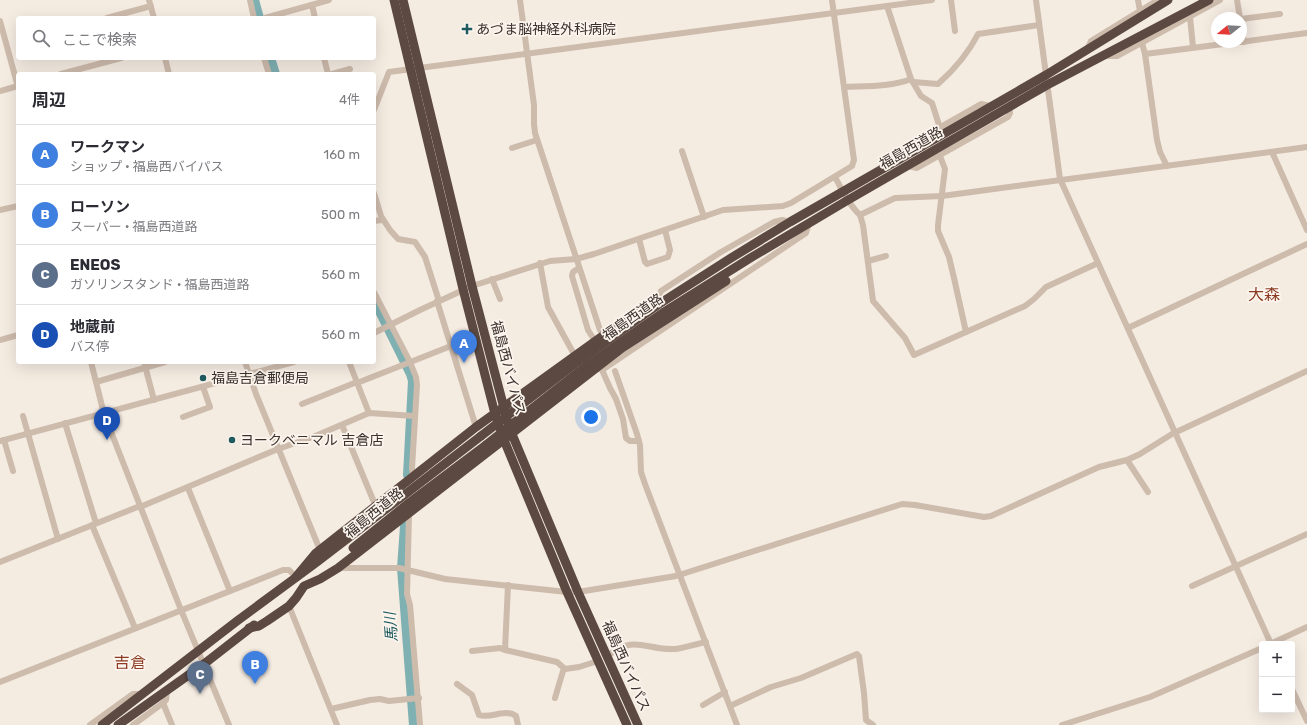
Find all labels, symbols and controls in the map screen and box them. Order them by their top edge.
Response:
north arrow [1211,12,1247,48]
search box [16,16,376,60]
place label: あづま脳神経外科病院 [476,21,616,38]
marker: あづま脳神経外科病院 [461,23,473,35]
icon: search [30,27,52,49]
text: ここで検索 [62,31,137,49]
text: 周辺 [32,90,66,110]
text: 4件 [339,92,360,107]
street label: 福島西道路 [876,123,946,173]
text: ワークマン [70,138,145,156]
text: A [40,147,50,162]
text: 160 m [324,147,360,162]
text: ショップ · 福島西バイパス [70,159,223,174]
text: ローソン [70,198,130,216]
text: B [40,207,50,222]
text: 500 m [321,207,360,222]
text: スーパー · 福島西道路 [70,219,198,234]
text: ENEOS [70,256,121,274]
text: C [40,267,50,282]
text: 560 m [321,267,360,282]
text: ガソリンスタンド · 福島西道路 [70,277,249,292]
district label: 大森 [1248,285,1280,304]
street label: 福島西道路 [599,290,667,344]
text: 地蔵前 [70,318,115,336]
street label: 福島西バイパス [487,319,529,417]
text: D [40,327,50,342]
text: 560 m [321,327,360,342]
pin: A [451,330,477,363]
text: バス停 [70,339,109,354]
place label: 福島吉倉郵便局 [211,370,309,387]
marker: 福島吉倉郵便局 [198,373,208,383]
pin: D [94,407,120,440]
your location [581,407,601,427]
place label: ヨークベニマル 吉倉店 [240,432,383,449]
marker: ヨークベニマル 吉倉店 [227,435,237,445]
street label: 福島西道路 [341,484,407,542]
water label: 馬川 [381,609,401,643]
street label: 福島西バイパス [598,618,654,714]
map controls [1259,641,1295,713]
button: + [1259,641,1295,677]
pin: B [242,651,268,684]
district label: 吉倉 [114,653,146,672]
pin: C [187,661,213,694]
button: − [1259,677,1295,713]

